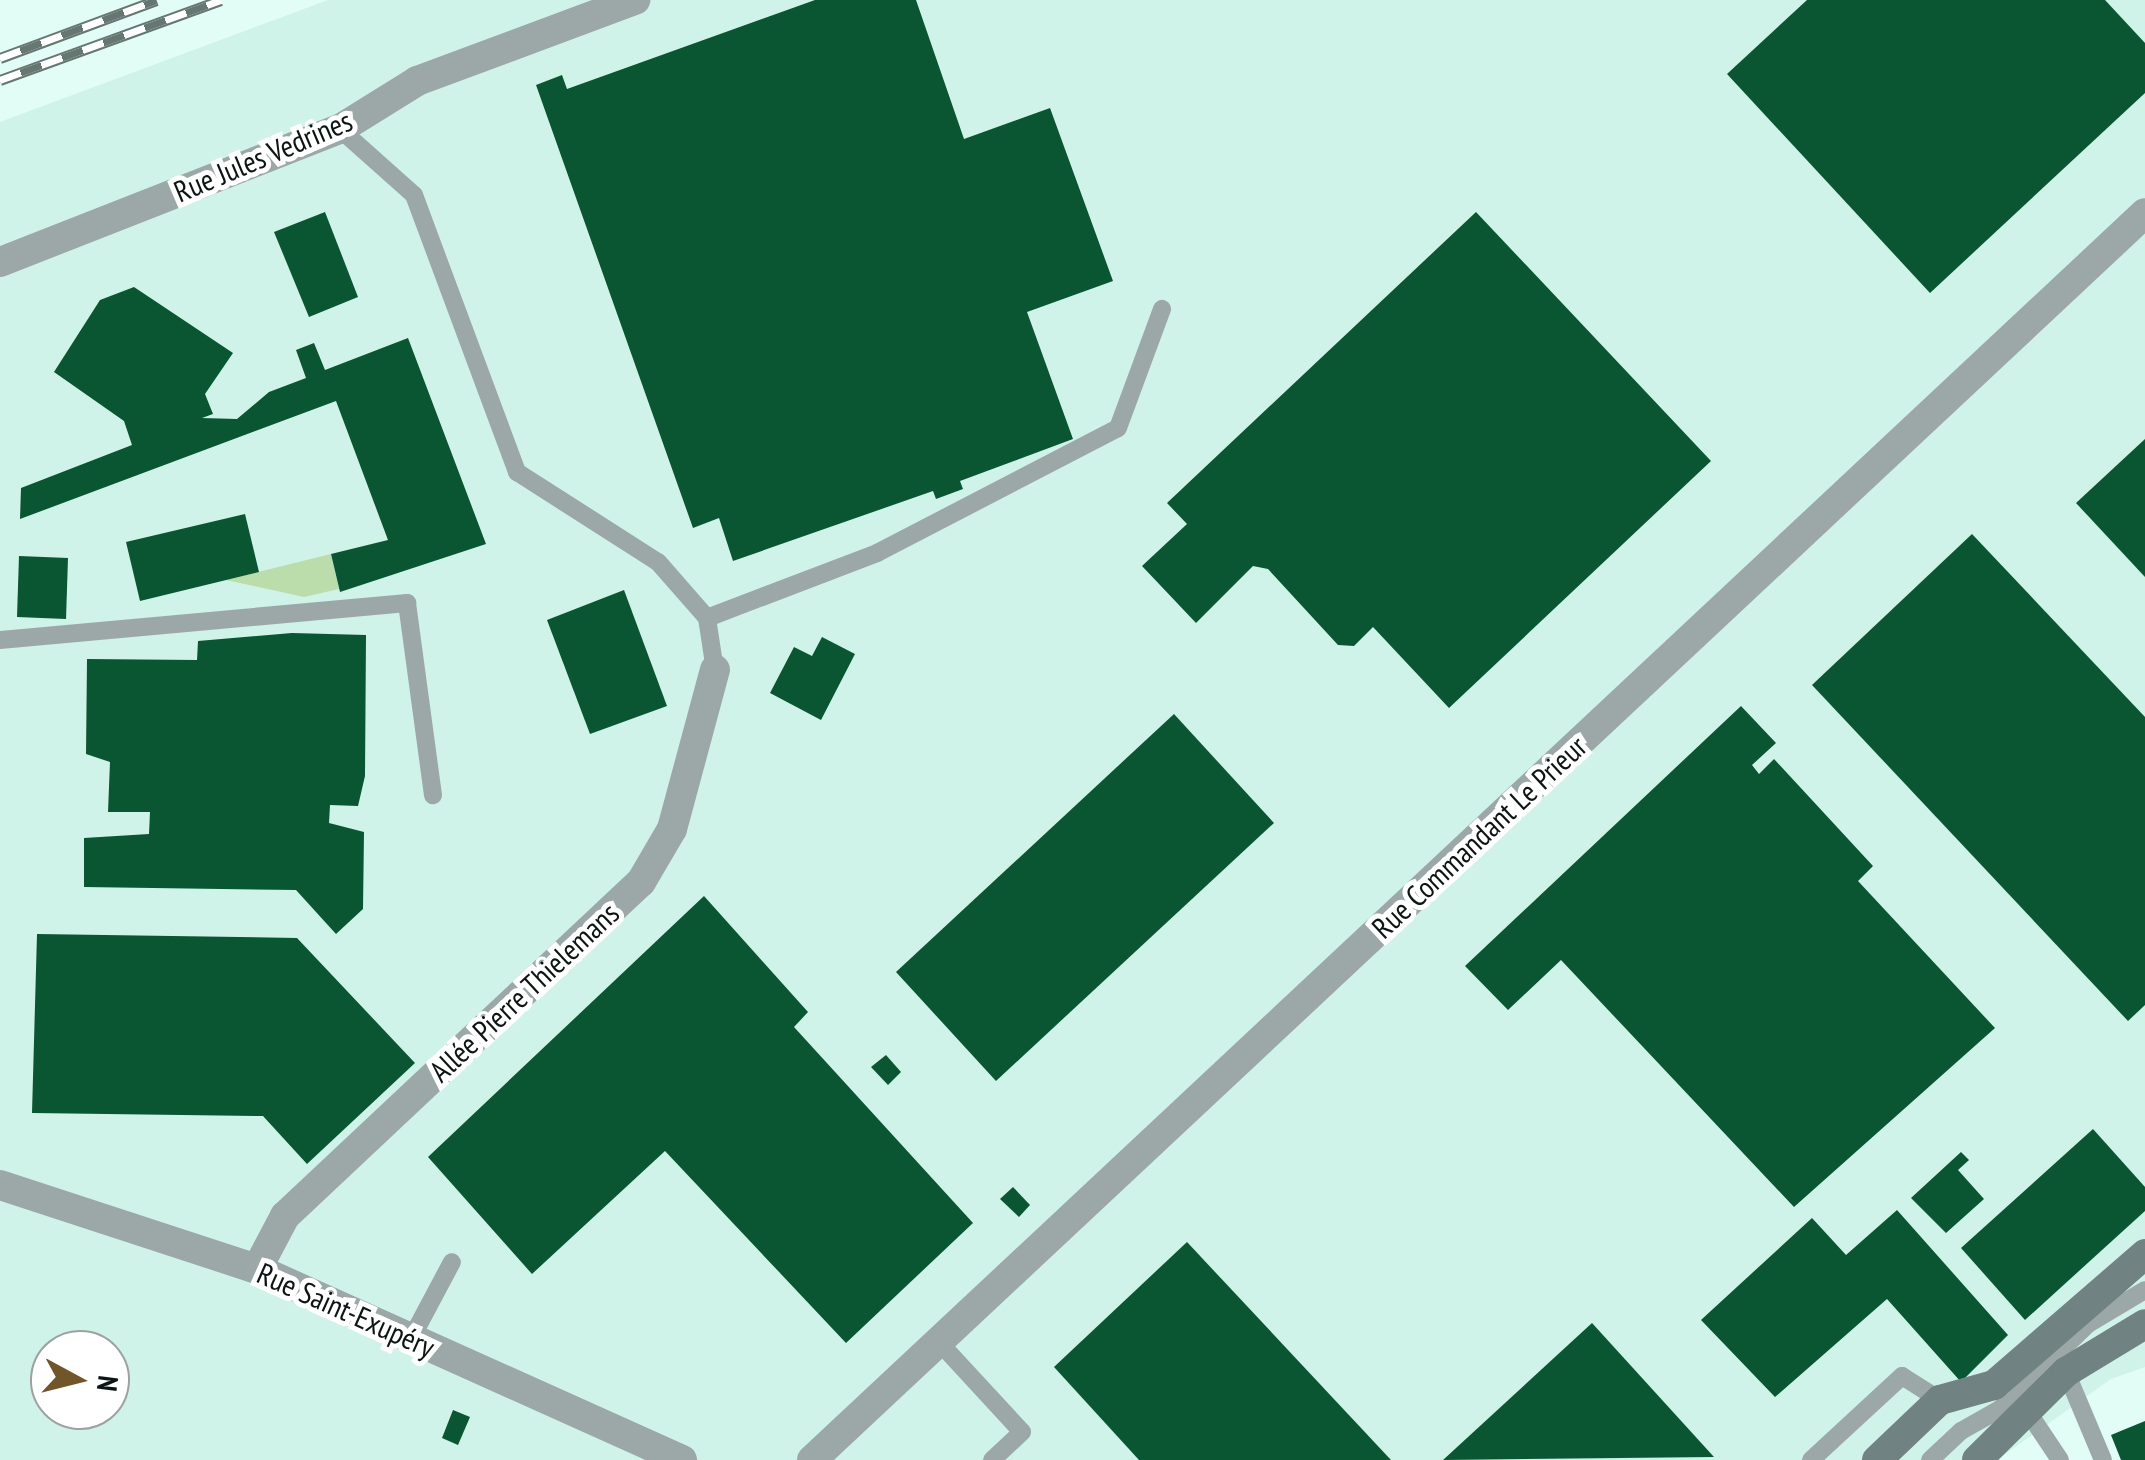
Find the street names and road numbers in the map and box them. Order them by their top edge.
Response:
street label: Rue Jules Vedrines [168,102,358,210]
street label: Rue Commandant Le Prieur [1364,728,1594,946]
street label: Allée Pierre Thielemans [422,895,626,1089]
street label: Rue Saint-Exupéry [252,1255,440,1365]

